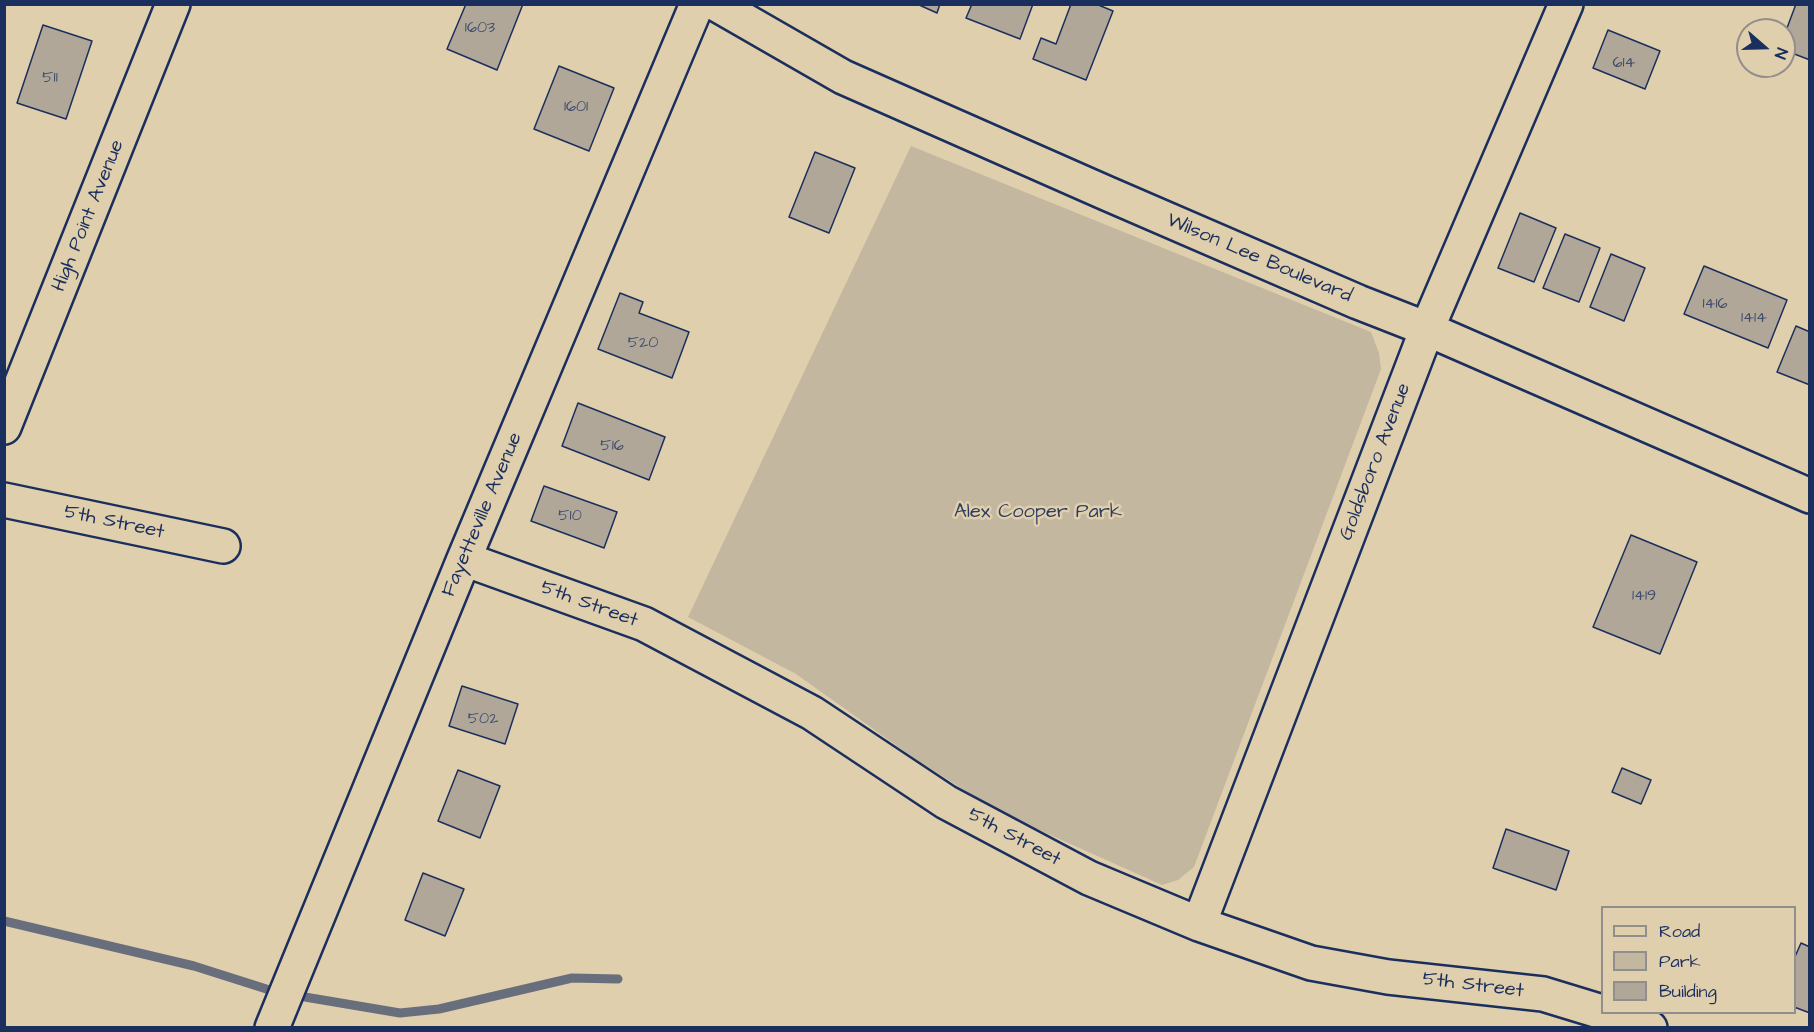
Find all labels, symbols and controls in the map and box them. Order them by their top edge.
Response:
north arrow [1736,18,1796,78]
house number: 1603 [465,19,495,39]
text: N [1769,45,1793,62]
house number: 614 [1613,54,1635,74]
house number: 511 [42,69,58,89]
house number: 1601 [564,98,588,118]
street label: High Point Avenue [48,137,130,295]
street label: Wilson Lee Boulevard [1163,209,1355,309]
house number: 1416 [1702,295,1728,315]
house number: 1414 [1741,309,1767,329]
house number: 520 [628,334,658,354]
street label: Goldsboro Avenue [1335,380,1417,544]
street label: Fayetteville Avenue [438,429,528,601]
house number: 516 [600,437,624,457]
street label: 5th Street [62,501,166,545]
park label: Alex Cooper Park [954,501,1122,525]
house number: 510 [558,507,582,527]
street label: 5th Street [537,576,641,634]
house number: 1419 [1632,587,1656,607]
house number: 502 [468,710,498,730]
street label: 5th Street [963,803,1065,873]
legend [1601,906,1796,1014]
text: Road [1659,919,1700,944]
text: Park [1659,949,1701,974]
street label: 5th Street [1421,968,1525,1004]
text: Building [1659,979,1717,1004]

